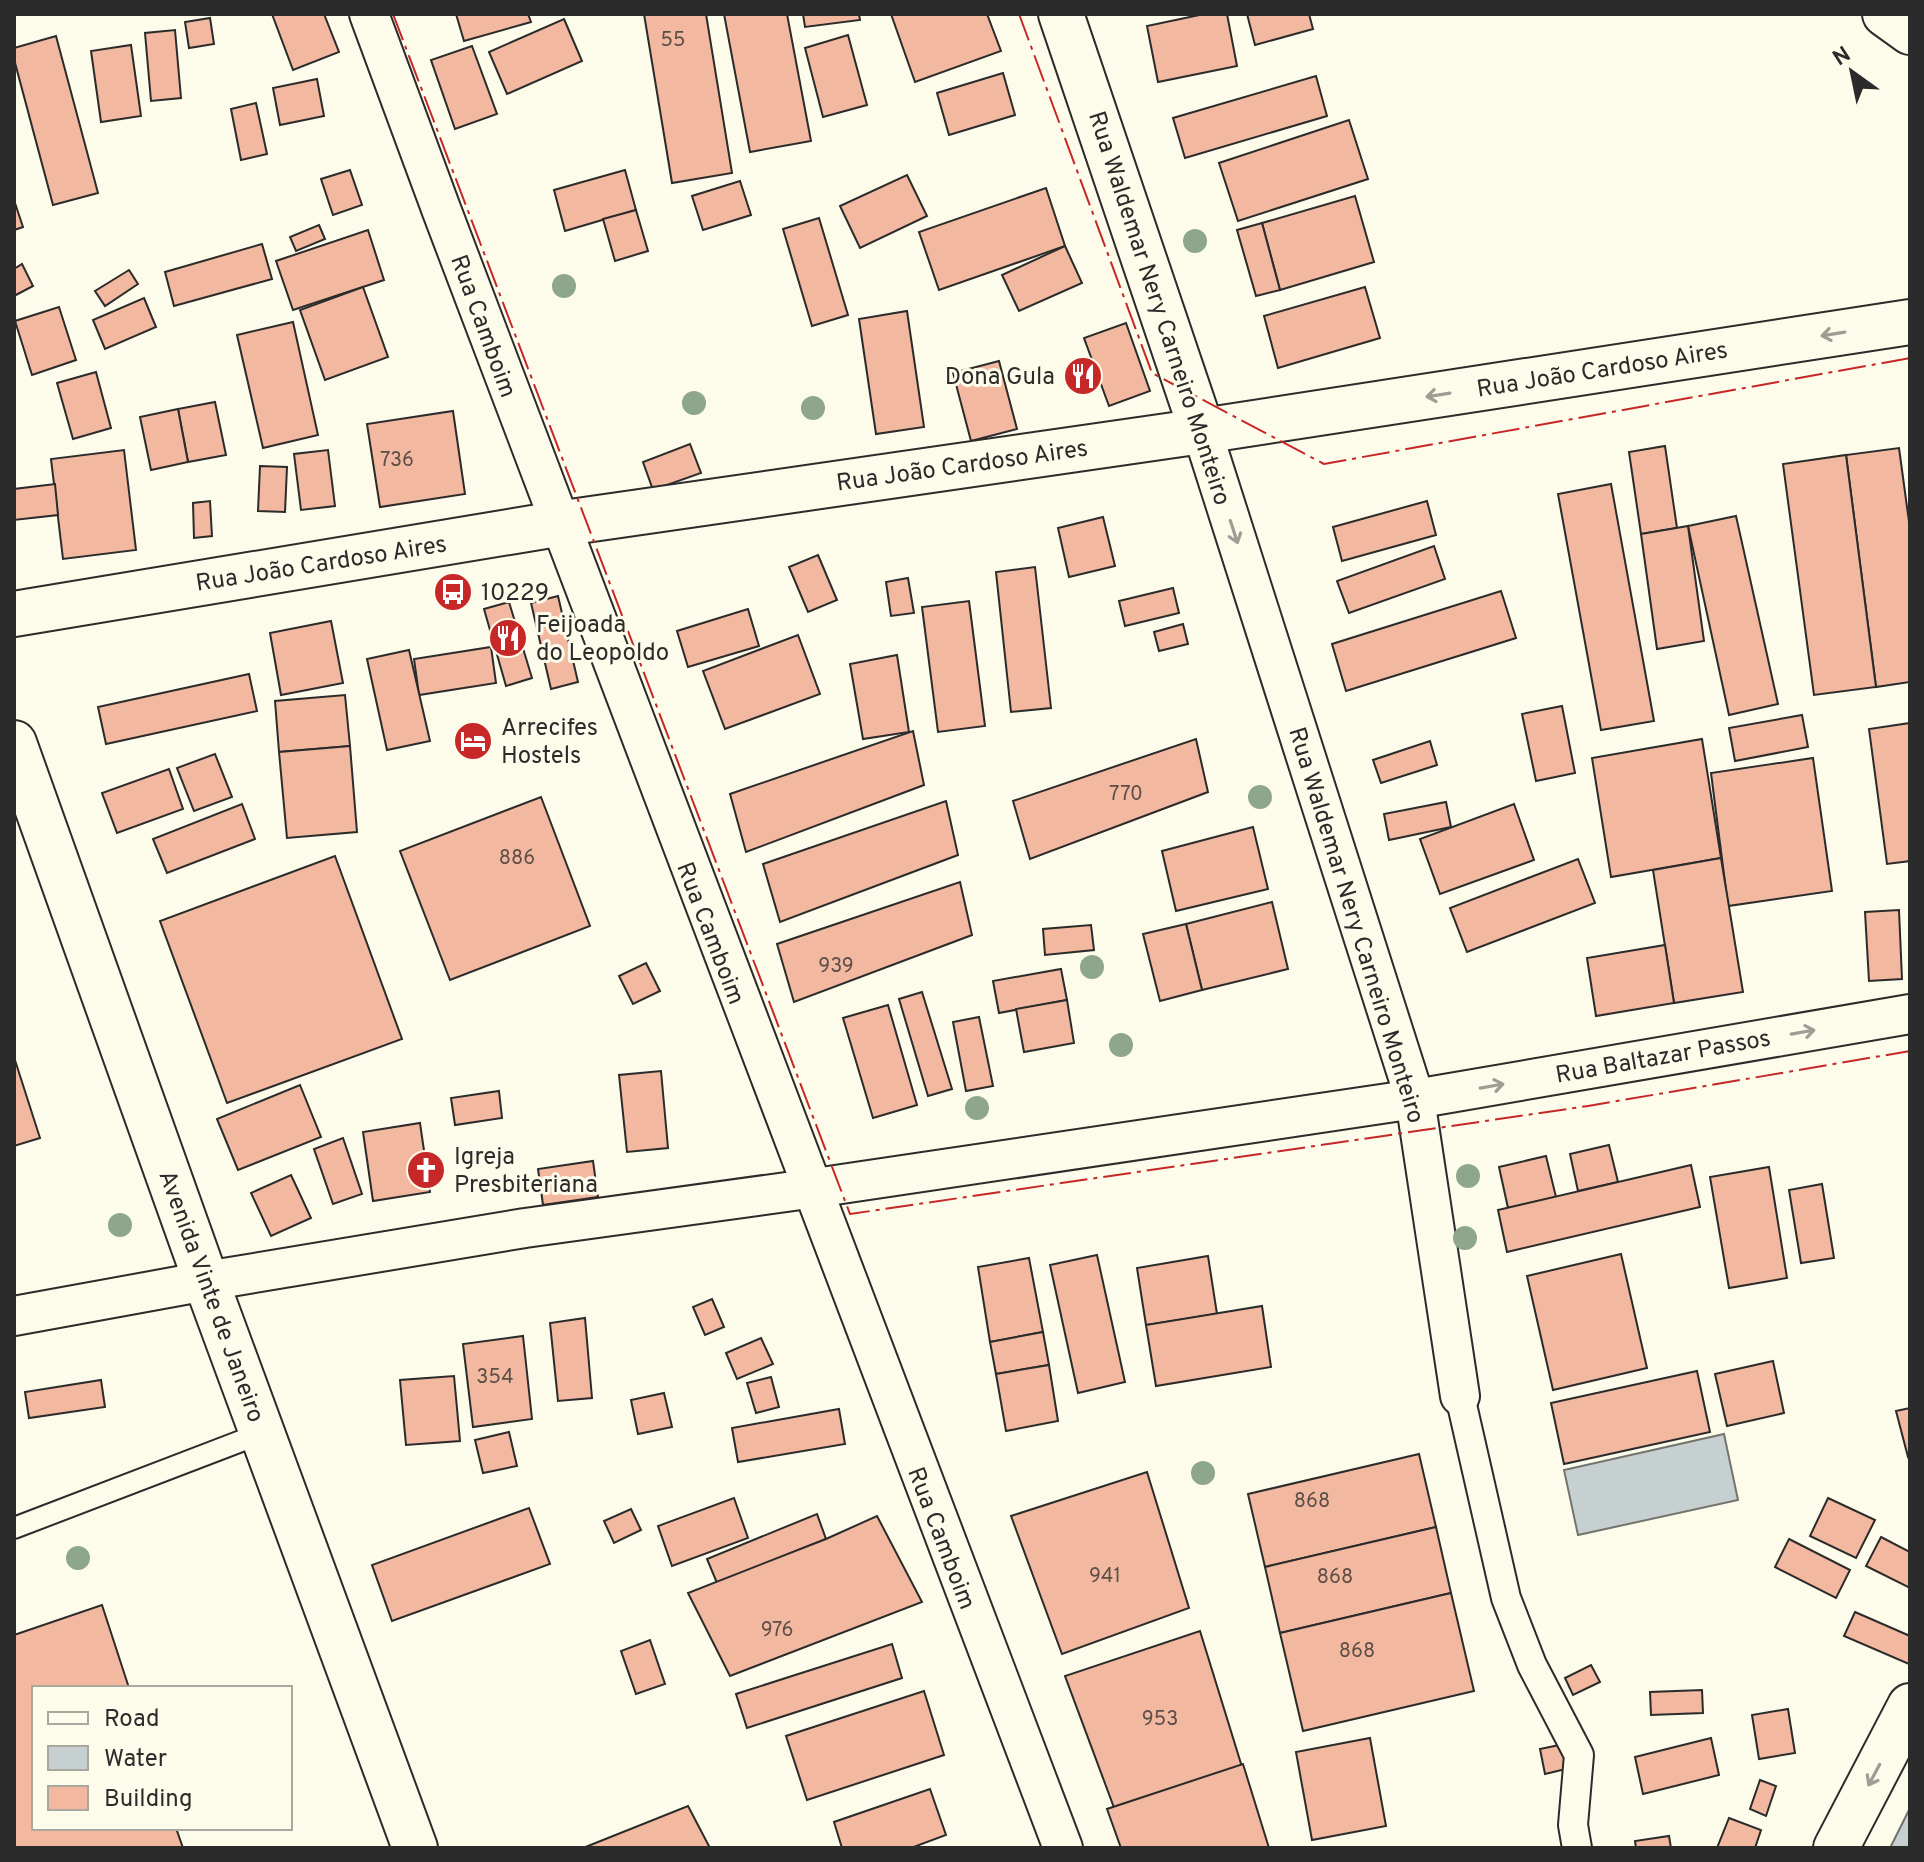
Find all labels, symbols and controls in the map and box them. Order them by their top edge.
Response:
house number: 55 [661,28,685,54]
north arrow [1812,32,1892,112]
text: N [1828,42,1856,73]
street label: Rua Waldemar Nery Carneiro Monteiro [1080,108,1236,509]
street label: Rua Camboim [442,251,522,402]
one-way arrow [1821,327,1846,342]
street label: Rua João Cardoso Aires [1475,336,1730,406]
restaurant icon: Dona Gula [1062,355,1104,397]
place label: Dona Gula [945,363,1055,393]
one-way arrow [1425,388,1451,403]
street label: Rua João Cardoso Aires [835,434,1090,499]
house number: 736 [380,448,414,474]
one-way arrow [1228,519,1243,544]
street label: Rua João Cardoso Aires [194,530,449,600]
bus stop icon: 10229 [432,571,474,613]
place label: 10229 [481,579,549,609]
place label: Feijoada do Leopoldo [536,611,669,669]
restaurant icon: Feijoada do Leopoldo [487,617,529,659]
place label: Arrecifes Hostels [501,714,598,772]
hotel icon: Arrecifes Hostels [452,720,494,762]
street label: Rua Waldemar Nery Carneiro Monteiro [1280,724,1430,1127]
house number: 770 [1109,782,1143,808]
house number: 886 [499,846,535,872]
street label: Rua Camboim [668,858,750,1009]
house number: 939 [818,954,854,980]
street label: Rua Baltazar Passos [1553,1024,1773,1092]
one-way arrow [1790,1024,1816,1039]
one-way arrow [1479,1077,1504,1092]
place label: Igreja Presbiteriana [454,1143,598,1201]
church icon: Igreja Presbiteriana [405,1149,447,1191]
street label: Avenida Vinte de Janeiro [151,1166,270,1427]
house number: 354 [476,1365,514,1391]
street label: Rua Camboim [899,1463,981,1614]
house number: 868 [1294,1489,1330,1515]
house number: 941 [1089,1564,1121,1590]
house number: 868 [1317,1565,1353,1591]
house number: 976 [761,1618,793,1644]
house number: 868 [1339,1639,1375,1665]
legend [32,1686,292,1830]
text: Road [104,1705,160,1735]
house number: 953 [1142,1707,1178,1733]
text: Water [104,1745,167,1775]
one-way arrow [1865,1763,1881,1787]
text: Building [104,1785,193,1815]

